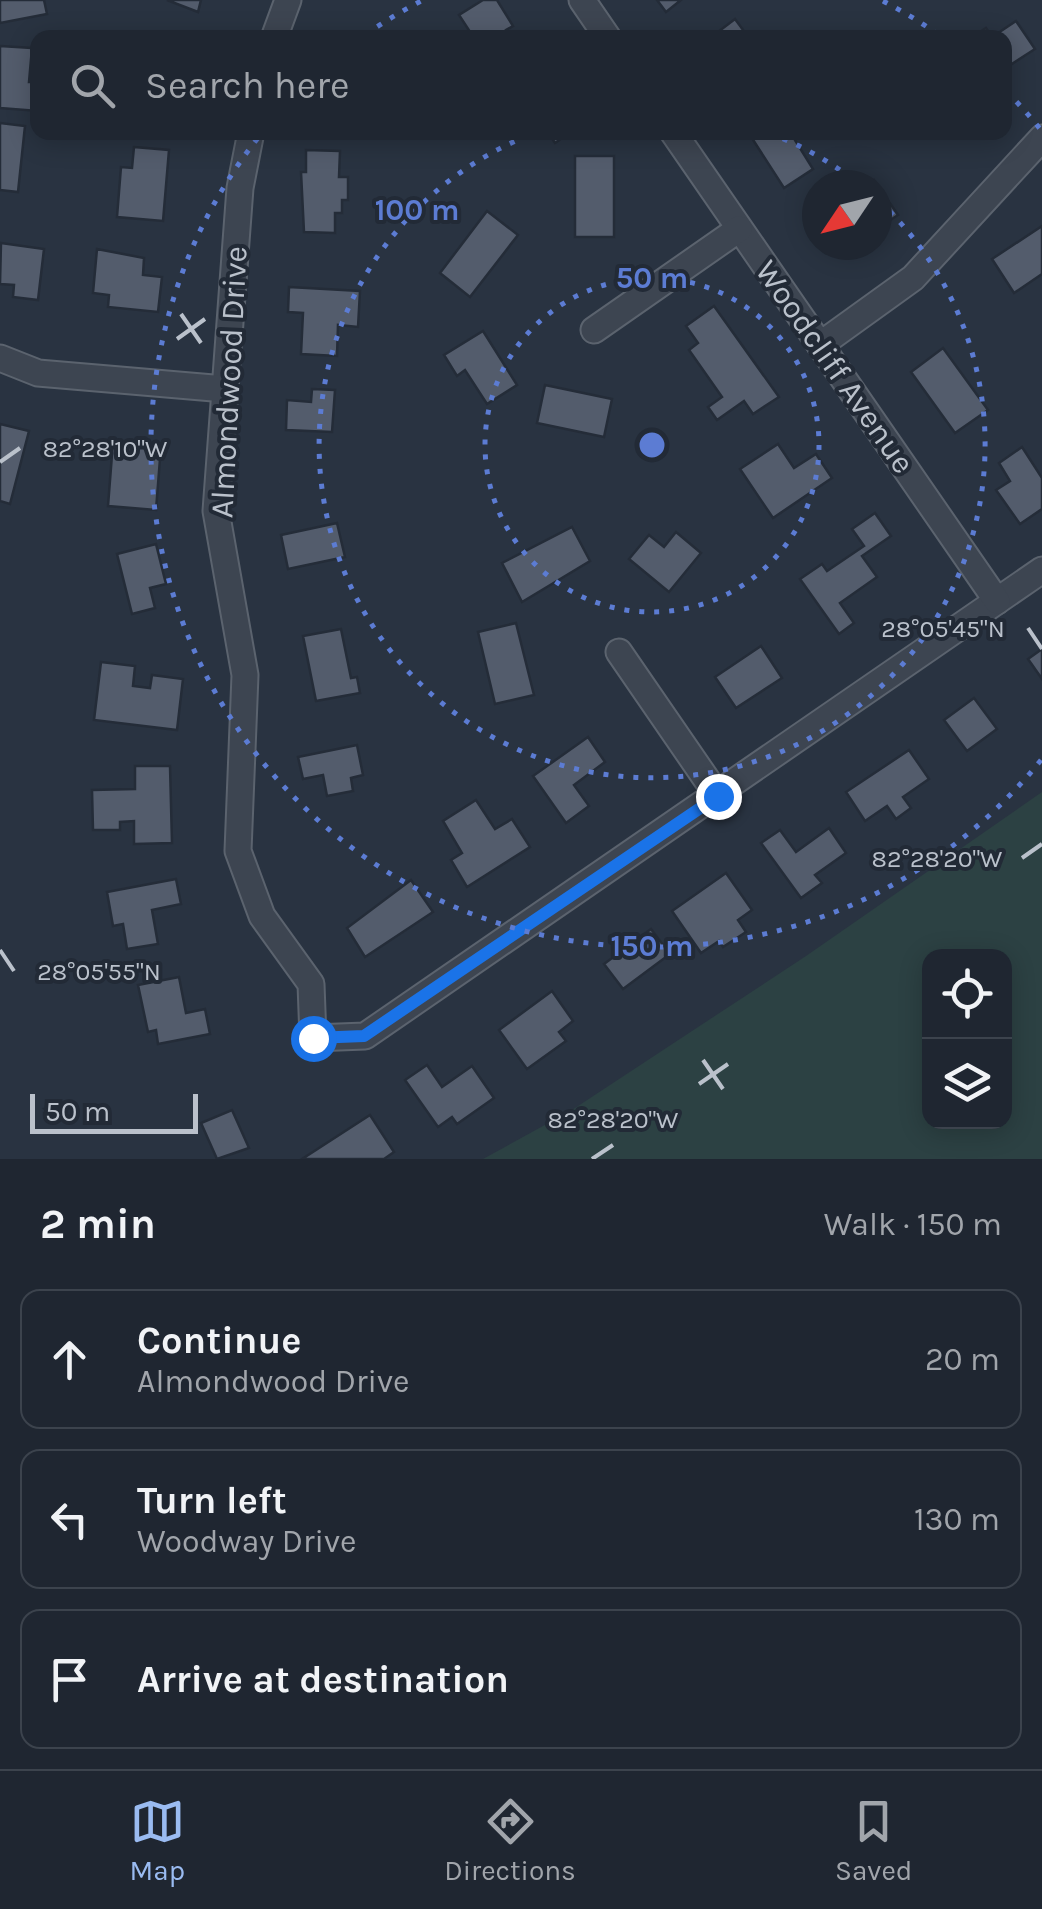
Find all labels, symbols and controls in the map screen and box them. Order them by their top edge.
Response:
search box [30,30,1012,140]
icon: search [65,58,120,113]
text: Search here [145,63,349,108]
north arrow [802,170,892,260]
text: 100 m [375,192,459,228]
street label: Almondwood Drive [203,245,255,519]
street label: Woodcliff Avenue [748,253,922,481]
text: 50 m [616,260,688,296]
centre of rings [634,427,670,463]
text: 82°28'10"W [43,434,167,463]
text: 28°05'45"N [881,614,1005,643]
route end [696,774,742,820]
text: 82°28'20"W [872,844,1002,873]
text: 150 m [610,928,694,964]
map controls [922,949,1012,1129]
button: locate [922,949,1012,1039]
text: 28°05'55"N [37,957,161,986]
route start [291,1016,337,1062]
button: layers [922,1039,1012,1129]
scale bar [30,1089,198,1134]
text: 50 m [45,1095,110,1128]
text: 82°28'20"W [548,1105,678,1134]
text: 2 min [40,1199,156,1249]
text: Walk · 150 m [824,1206,1002,1243]
text: Continue [137,1318,301,1363]
icon: ahead [42,1332,97,1387]
text: 20 m [925,1341,1000,1378]
text: Almondwood Drive [137,1363,410,1400]
text: Turn left [137,1478,287,1523]
icon: left [42,1492,97,1547]
text: 130 m [914,1501,1000,1538]
text: Woodway Drive [137,1523,357,1560]
icon: arrive [42,1652,97,1707]
text: Arrive at destination [137,1657,509,1702]
tab: Map [130,1794,185,1887]
tab: Directions [444,1794,576,1887]
tab: Saved [835,1794,912,1887]

